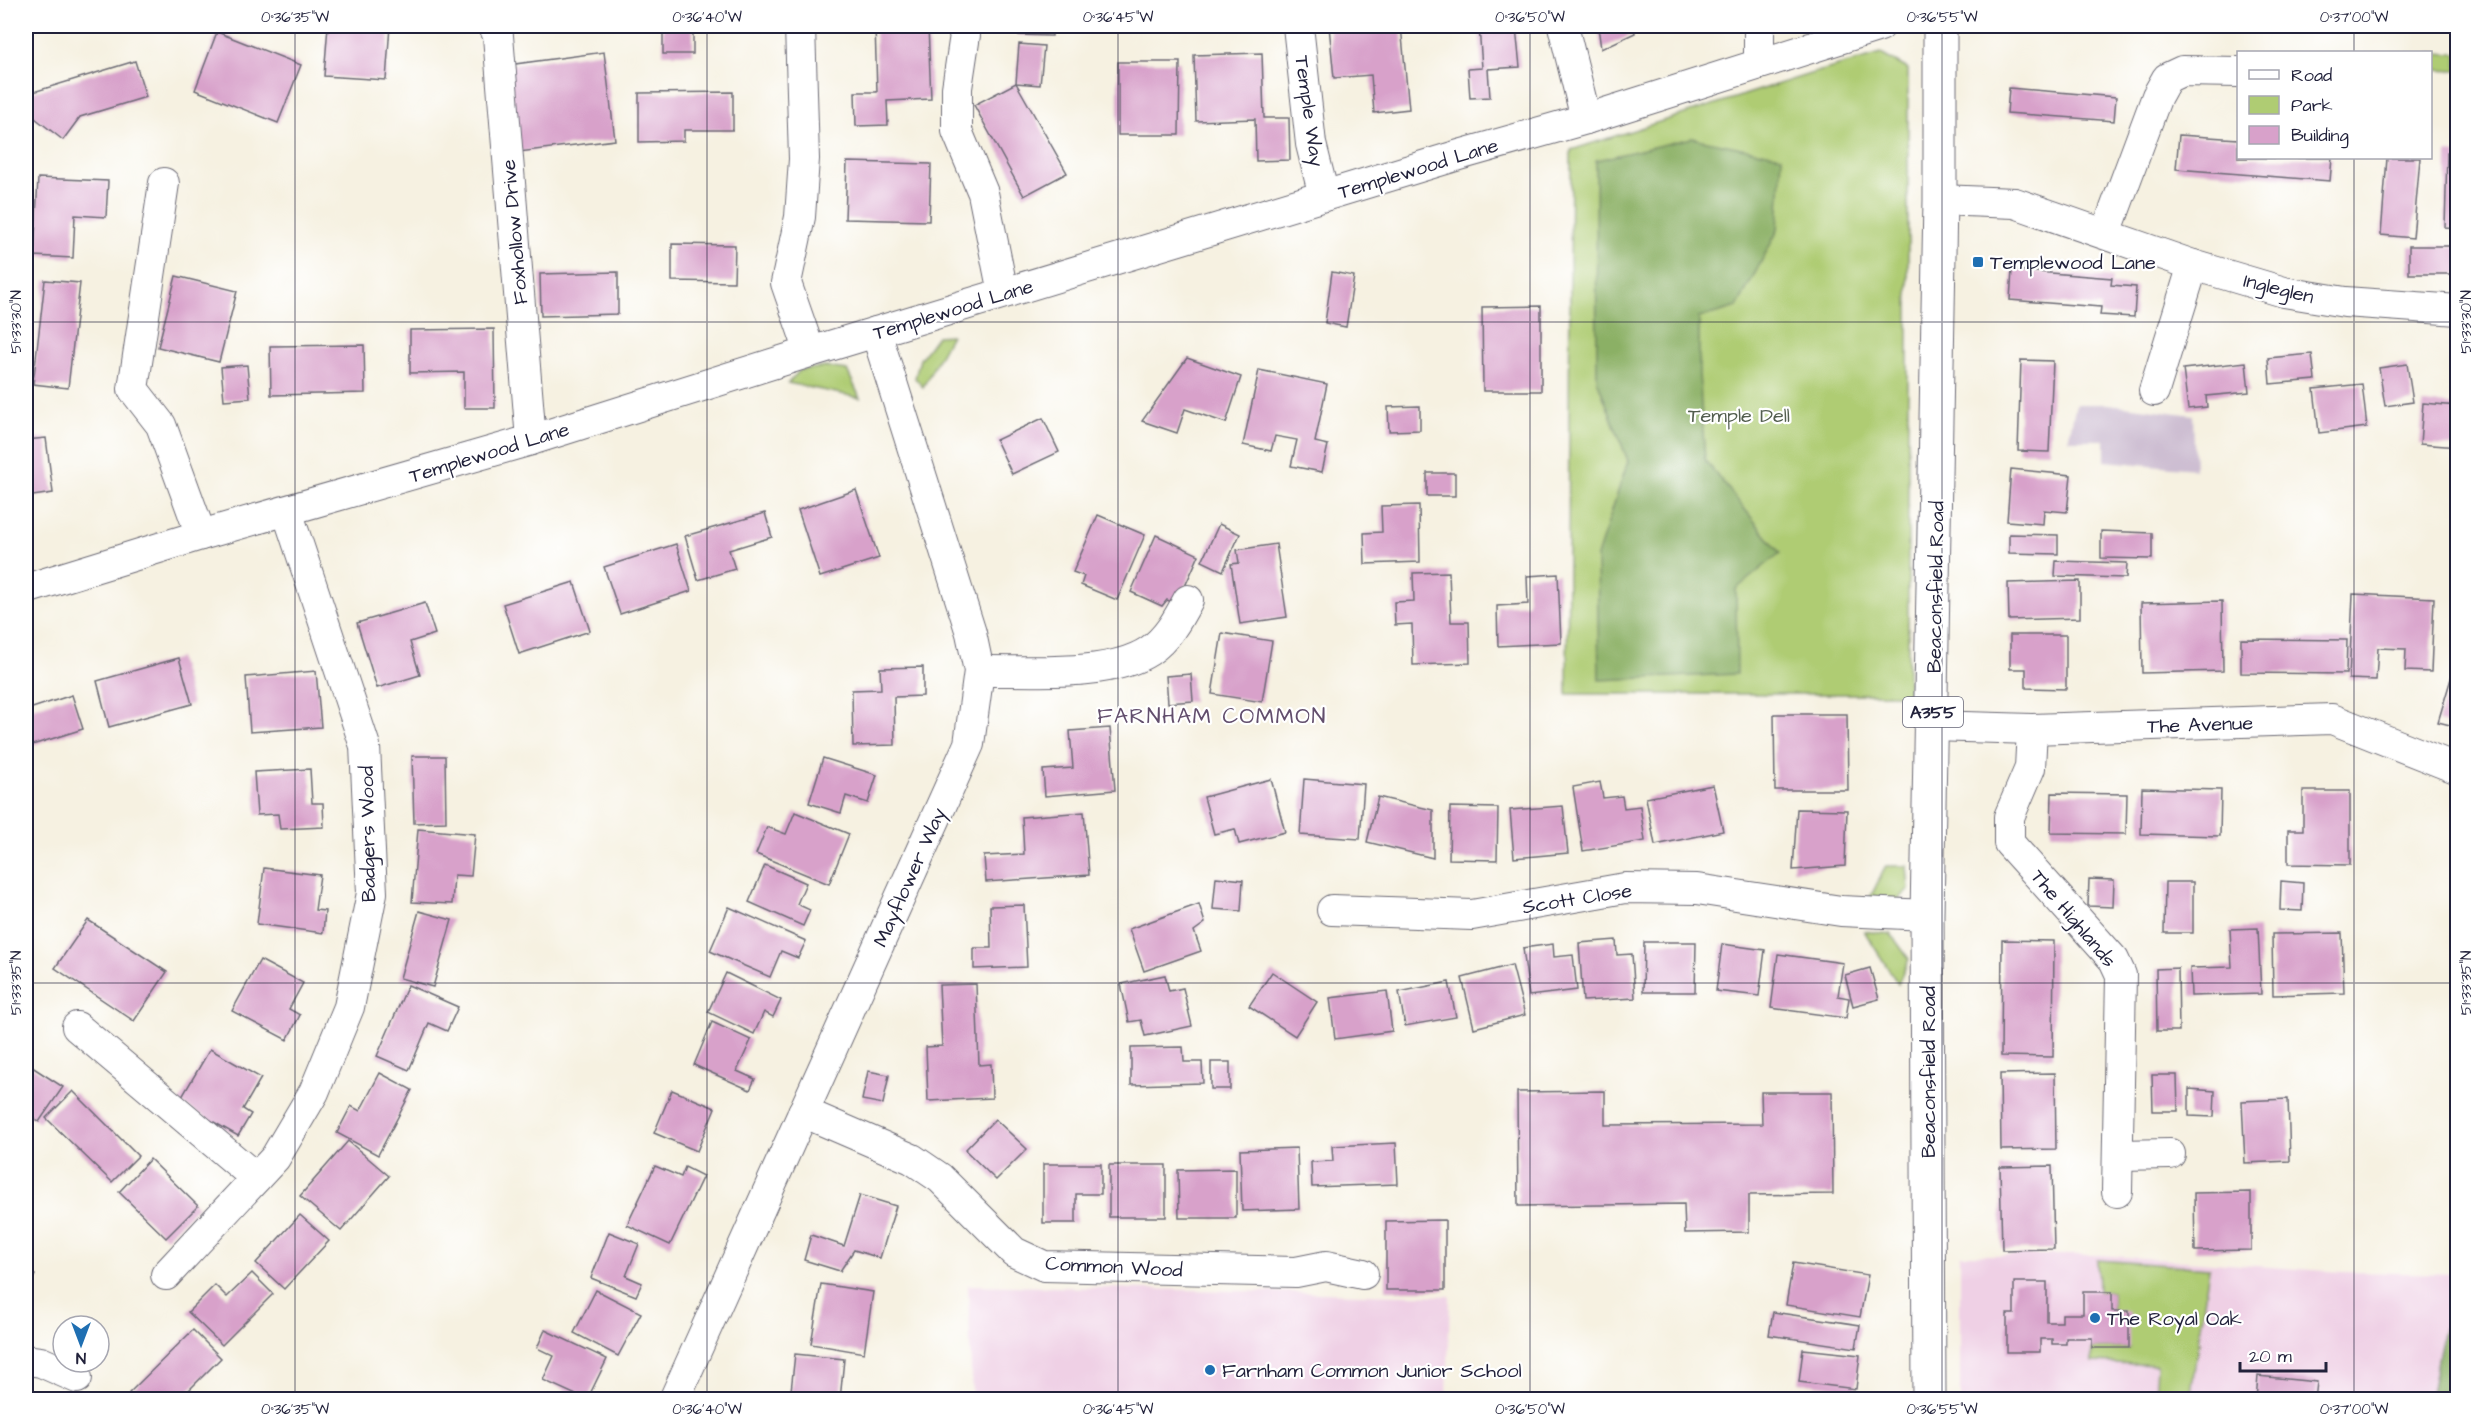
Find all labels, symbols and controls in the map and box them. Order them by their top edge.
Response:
text: 0°36'35"W [261,7,329,28]
text: 0°36'40"W [672,7,742,28]
text: 0°36'45"W [1083,7,1153,28]
text: 0°36'50"W [1495,7,1565,28]
text: 0°36'55"W [1906,7,1978,28]
text: 0°37'00"W [2320,7,2388,28]
legend [2237,51,2432,159]
street label: Temple Way [1286,54,1331,169]
text: Road [2291,63,2332,88]
text: Park [2291,93,2333,118]
text: Building [2291,123,2349,149]
street label: Templewood Lane [1335,131,1502,207]
street label: Foxhollow Drive [495,158,535,306]
place label: Templewood Lane [1990,249,2156,277]
marker: Templewood Lane [1971,255,1985,269]
street label: Ingleglen [2240,267,2317,312]
street label: Templewood Lane [870,272,1037,348]
text: 51°33'30"N [6,290,27,354]
text: 51°33'30"N [2456,290,2477,354]
park label: Temple Dell [1688,402,1790,430]
street label: Templewood Lane [406,415,573,491]
street label: Beaconsfield Road [1920,501,1952,673]
road number: A355 [1903,697,1963,727]
district label: FARNHAM COMMON [1097,701,1327,732]
street label: The Avenue [2146,709,2254,741]
street label: Badgers Wood [353,766,384,902]
street label: Mayflower Way [867,803,954,952]
street label: The Highlands [2023,864,2123,974]
street label: Scott Close [1520,877,1634,921]
text: 51°33'35"N [6,951,27,1015]
text: 51°33'35"N [2456,951,2477,1015]
street label: Beaconsfield Road [1915,986,1943,1158]
street label: Common Wood [1045,1249,1183,1285]
place label: The Royal Oak [2107,1305,2242,1334]
marker: The Royal Oak [2088,1311,2102,1325]
north arrow [51,1314,111,1374]
scale bar [2240,1335,2326,1373]
text: 20 m [2249,1344,2292,1369]
text: N [76,1347,86,1369]
place label: Farnham Common Junior School [1222,1357,1522,1385]
marker: Farnham Common Junior School [1203,1363,1217,1377]
text: 0°36'35"W [261,1399,329,1420]
text: 0°36'40"W [672,1399,742,1420]
text: 0°36'45"W [1083,1399,1153,1420]
text: 0°36'50"W [1495,1399,1565,1420]
text: 0°36'55"W [1906,1399,1978,1420]
text: 0°37'00"W [2320,1399,2388,1420]

